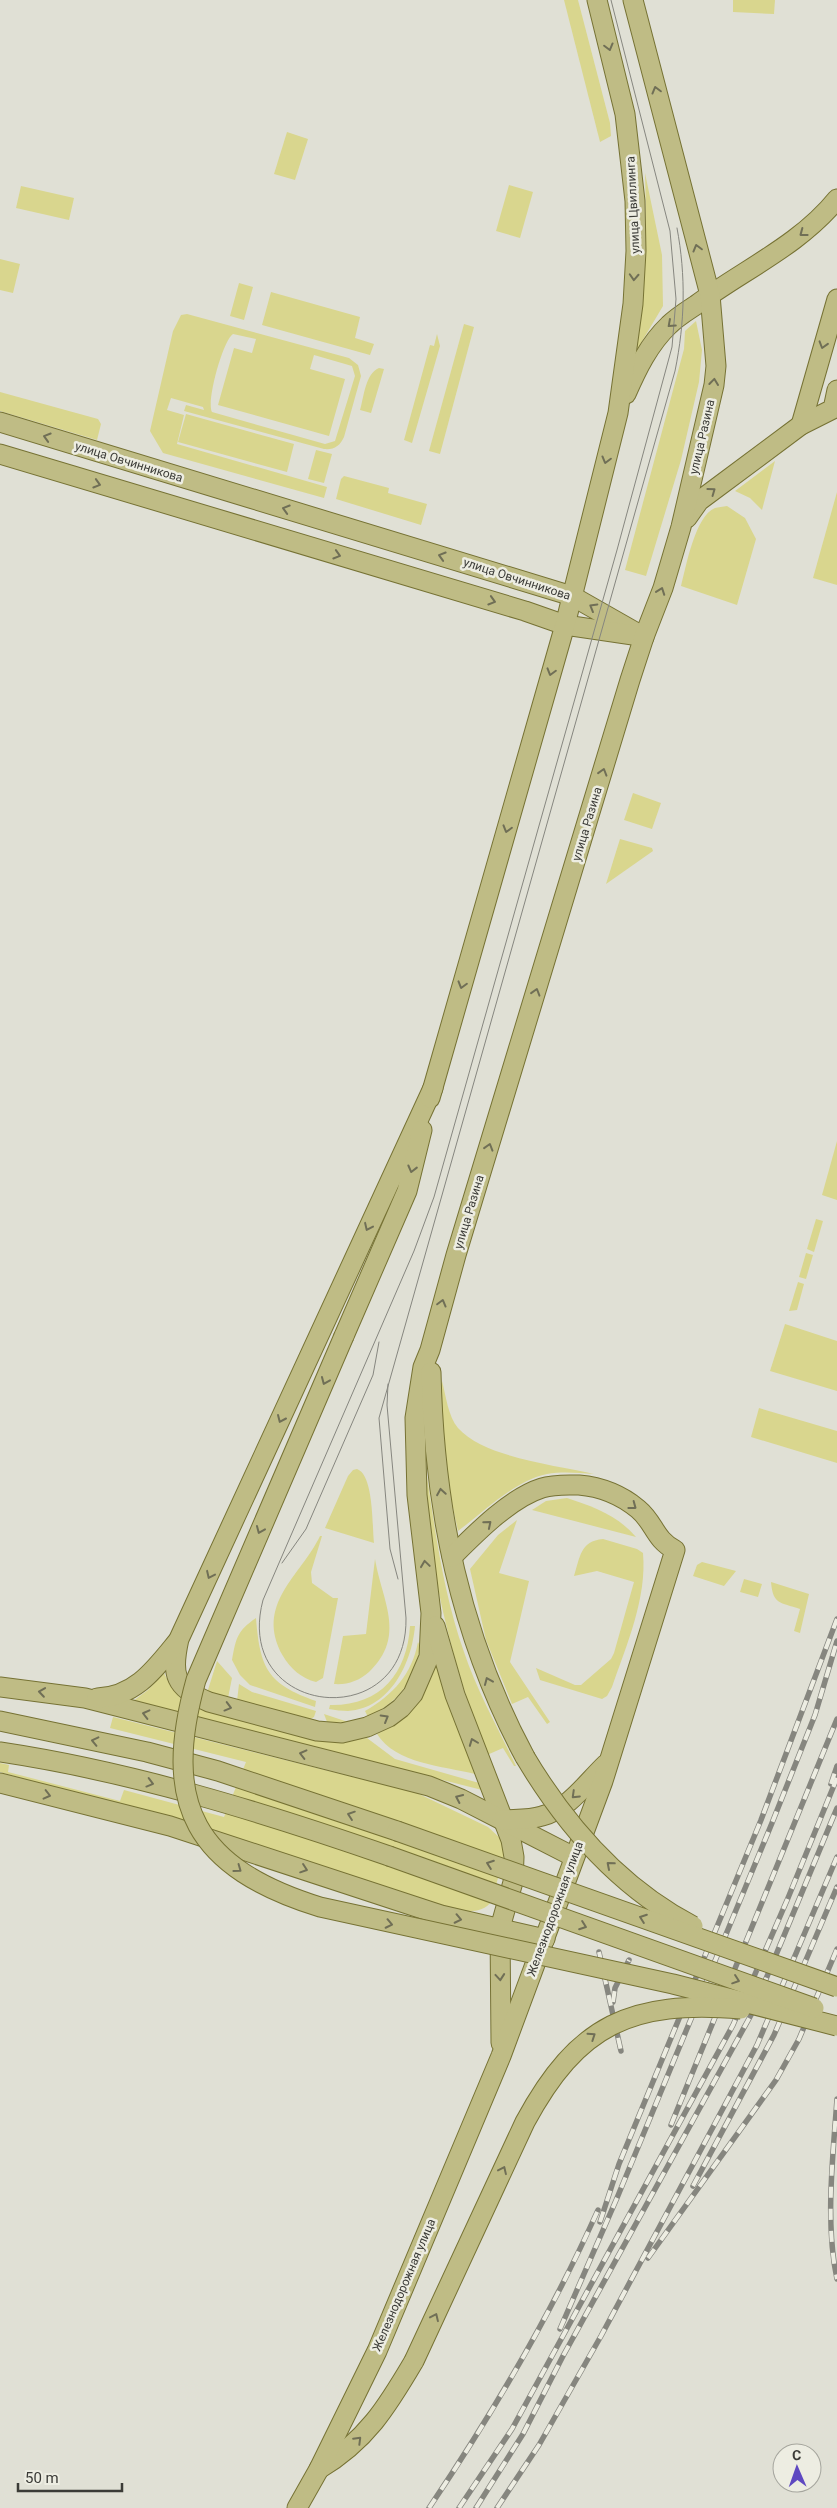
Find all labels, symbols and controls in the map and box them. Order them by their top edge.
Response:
one-way arrow [603,43,614,52]
one-way arrow [652,87,662,95]
street label: улица Цвиллинга [623,156,643,254]
one-way arrow [799,227,809,236]
one-way arrow [693,244,703,252]
one-way arrow [629,273,640,281]
one-way arrow [667,318,676,327]
one-way arrow [819,341,829,349]
one-way arrow [708,378,719,386]
street label: улица Разина [687,398,717,476]
one-way arrow [43,432,51,442]
street label: улица Овчинникова [73,439,185,485]
one-way arrow [601,456,611,464]
one-way arrow [92,478,100,488]
one-way arrow [706,488,716,497]
one-way arrow [282,505,291,515]
one-way arrow [332,549,340,559]
one-way arrow [438,551,446,561]
street label: улица Овчинникова [462,555,572,603]
one-way arrow [655,588,665,596]
one-way arrow [488,596,496,606]
one-way arrow [589,604,598,614]
one-way arrow [546,668,556,676]
one-way arrow [597,768,607,776]
street label: улица Разина [569,785,605,863]
one-way arrow [502,824,513,833]
one-way arrow [458,980,468,988]
one-way arrow [531,988,541,997]
one-way arrow [484,1144,494,1152]
one-way arrow [408,1164,418,1172]
street label: улица Разина [451,1173,487,1251]
one-way arrow [364,1222,374,1231]
one-way arrow [437,1300,447,1308]
one-way arrow [320,1376,331,1385]
one-way arrow [277,1414,287,1423]
one-way arrow [436,1487,447,1495]
one-way arrow [628,1500,637,1509]
one-way arrow [482,1522,491,1530]
one-way arrow [256,1525,267,1534]
one-way arrow [420,1560,431,1568]
one-way arrow [205,1570,216,1579]
one-way arrow [484,1677,495,1686]
one-way arrow [38,1687,46,1698]
one-way arrow [224,1702,232,1712]
one-way arrow [142,1709,150,1719]
one-way arrow [380,1715,389,1725]
one-way arrow [90,1736,99,1747]
one-way arrow [469,1738,479,1747]
one-way arrow [298,1749,307,1760]
one-way arrow [146,1778,154,1788]
one-way arrow [43,1789,52,1800]
one-way arrow [571,1789,580,1798]
one-way arrow [455,1794,464,1805]
one-way arrow [348,1811,356,1821]
street label: Железнодорожная улица [524,1840,586,1978]
one-way arrow [486,1860,494,1870]
one-way arrow [607,1862,616,1871]
one-way arrow [232,1863,242,1872]
one-way arrow [299,1863,308,1873]
one-way arrow [454,1913,463,1924]
one-way arrow [639,1914,647,1924]
one-way arrow [385,1918,394,1929]
one-way arrow [578,1920,587,1930]
one-way arrow [495,1973,506,1981]
one-way arrow [731,1974,740,1984]
one-way arrow [586,2033,596,2042]
one-way arrow [496,2166,506,2175]
street label: Железнодорожная улица [370,2217,438,2353]
one-way arrow [428,2313,439,2322]
one-way arrow [352,2437,361,2446]
north arrow [772,2443,822,2493]
text: С [792,2447,801,2463]
scale bar [18,2460,121,2492]
text: 50 m [25,2469,59,2487]

